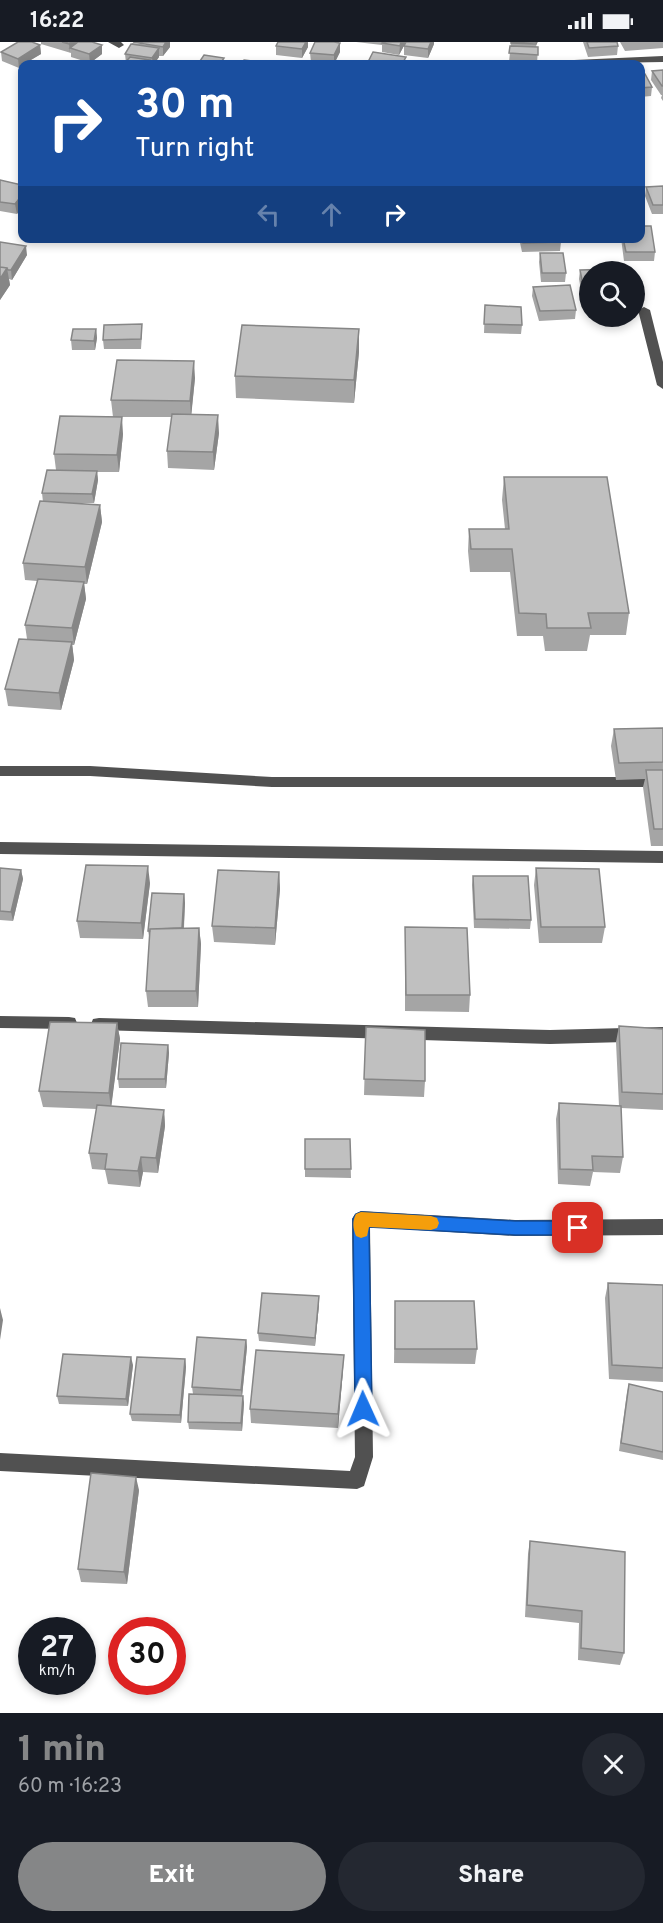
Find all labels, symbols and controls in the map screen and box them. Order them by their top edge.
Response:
text: 16:22 [30,8,85,35]
text: 30 m [135,80,234,133]
icon: right [36,84,114,162]
text: Turn right [135,132,254,166]
icon: left [252,198,285,231]
icon: ahead [315,198,348,231]
icon: right [378,198,411,231]
map controls [579,261,645,327]
button: search [579,261,645,327]
pin [552,1202,603,1253]
icon: arrive [561,1211,594,1244]
position arrow [331,1377,395,1441]
speed limit sign: 30 [108,1617,186,1695]
text: 27 [40,1630,74,1667]
text: km/h [39,1662,75,1681]
text: 1 min [18,1728,106,1774]
button: close [582,1733,645,1796]
text: 60 m · 16:23 [18,1774,122,1800]
button: Exit [18,1842,326,1911]
button: Share [338,1842,645,1911]

